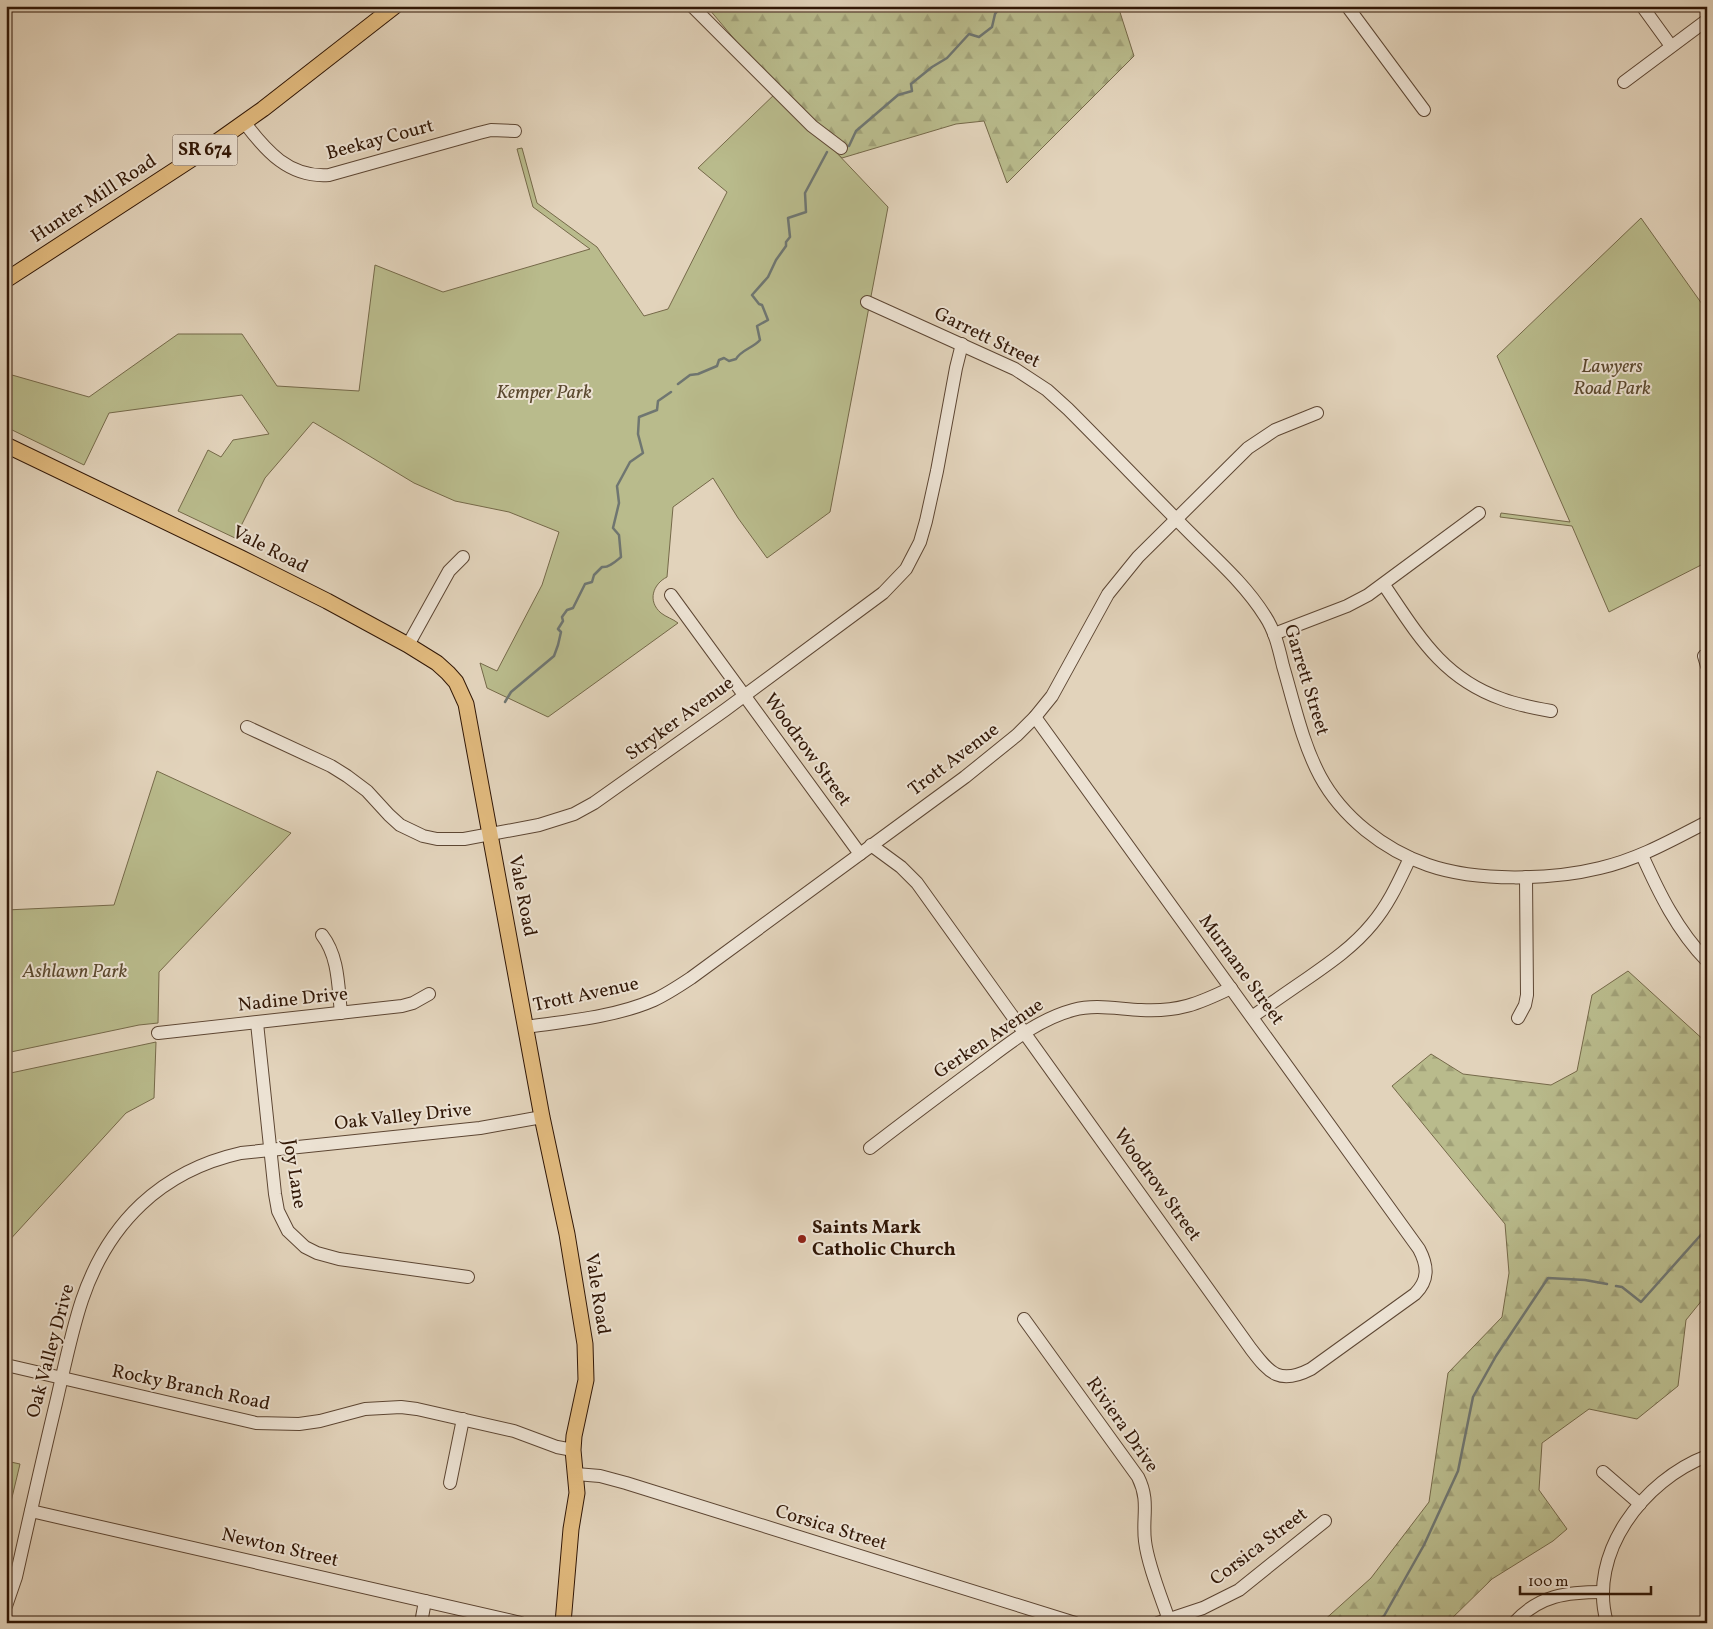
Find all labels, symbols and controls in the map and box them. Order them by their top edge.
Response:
street label: Beekay Court [323,113,437,167]
road number: SR 674 [172,134,238,166]
street label: Hunter Mill Road [26,149,162,249]
street label: Garrett Street [930,301,1045,375]
park label: Lawyers Road Park [1573,354,1651,402]
park label: Kemper Park [496,380,592,406]
street label: Vale Road [227,520,313,580]
street label: Garrett Street [1277,621,1335,739]
street label: Stryker Avenue [620,671,740,767]
street label: Woodrow Street [757,688,857,812]
street label: Trott Avenue [903,717,1005,803]
street label: Vale Road [501,853,543,939]
street label: Murnane Street [1192,909,1290,1031]
park label: Ashlawn Park [22,959,128,985]
street label: Trott Avenue [531,971,641,1019]
street label: Nadine Drive [237,981,349,1019]
street label: Gerken Avenue [929,993,1049,1085]
street label: Oak Valley Drive [333,1097,473,1137]
street label: Woodrow Street [1107,1123,1207,1247]
street label: Joy Lane [276,1137,312,1211]
place label: Saints Mark Catholic Church [812,1215,956,1263]
marker: Saints Mark Catholic Church [796,1233,808,1245]
street label: Vale Road [578,1251,616,1337]
street label: Oak Valley Drive [21,1281,81,1421]
street label: Rocky Branch Road [109,1359,273,1417]
street label: Riviera Drive [1079,1372,1165,1478]
street label: Corsica Street [772,1499,891,1557]
street label: Corsica Street [1205,1502,1313,1592]
street label: Newton Street [219,1522,341,1574]
scale bar [1520,1564,1652,1596]
text: 100 m [1528,1572,1568,1593]

